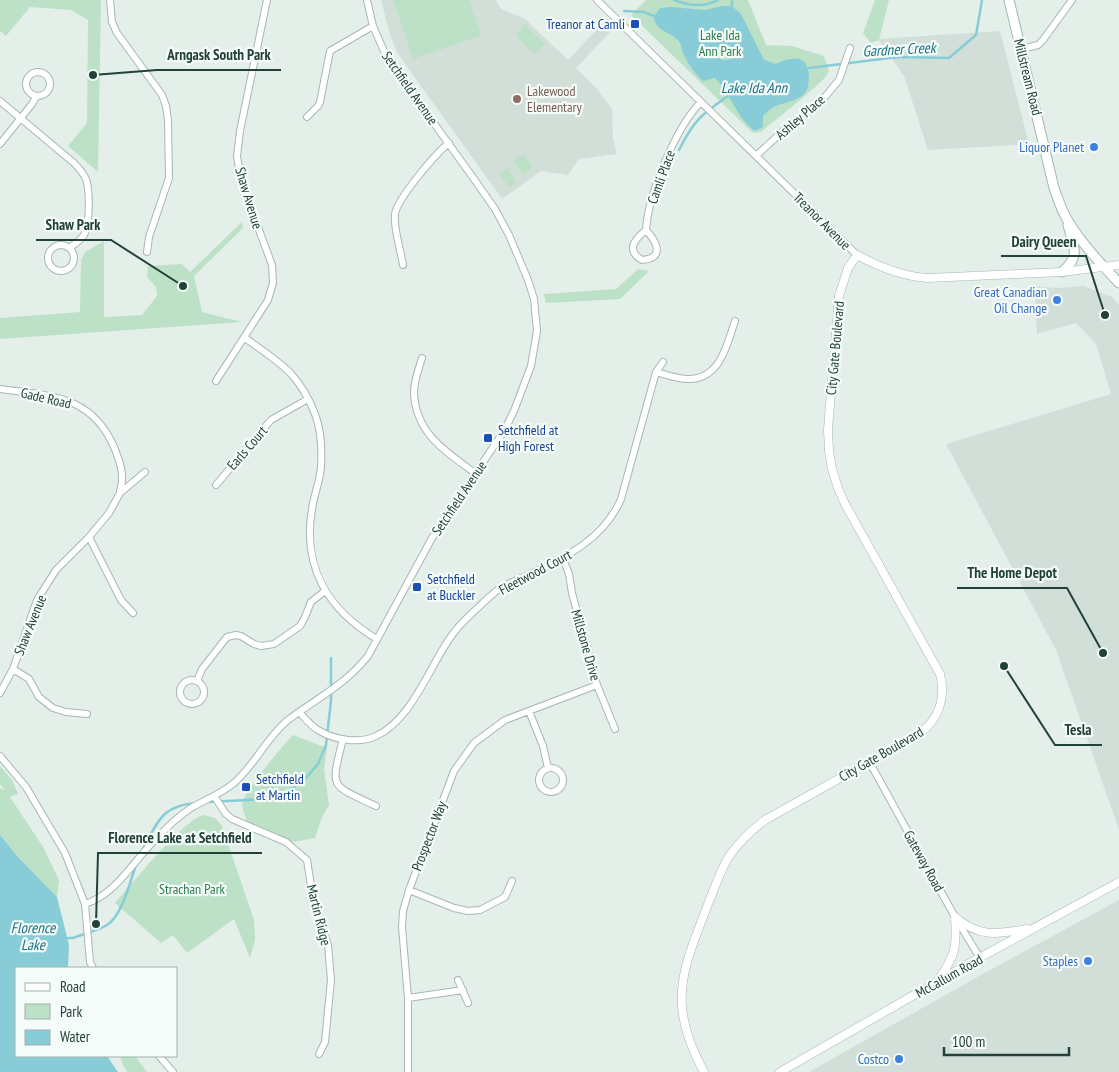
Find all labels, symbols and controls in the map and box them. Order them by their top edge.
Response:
place label: Treanor at Camli [546,15,625,33]
marker: Treanor at Camli [629,18,641,30]
park label: Lake Ida Ann Park [699,26,742,60]
water label: Gardner Creek [862,37,938,60]
street label: Millstream Road [1010,37,1046,117]
callout: Arngask South Park [157,40,281,70]
text: Arngask South Park [166,45,271,64]
street label: Setchfield Avenue [378,48,442,129]
water label: Lake Ida Ann [721,78,788,97]
place label: Lakewood Elementary [527,82,582,116]
street label: Ashley Place [772,90,829,143]
marker: Lakewood Elementary [511,93,523,105]
place label: Liquor Planet [1019,138,1084,156]
marker: Liquor Planet [1088,141,1100,153]
street label: Camli Place [643,147,679,206]
street label: Shaw Avenue [231,165,267,231]
street label: Treanor Avenue [789,188,855,254]
callout: Shaw Park [36,210,111,240]
text: Shaw Park [46,215,101,234]
callout: Dairy Queen [1001,226,1086,256]
text: Dairy Queen [1012,232,1077,251]
place label: Great Canadian Oil Change [974,283,1047,317]
marker: Great Canadian Oil Change [1051,294,1063,306]
street label: City Gate Boulevard [822,300,848,396]
street label: Gade Road [19,383,73,413]
place label: Setchfield at High Forest [498,421,558,455]
street label: Earls Court [223,422,271,474]
marker: Setchfield at High Forest [482,432,494,444]
street label: Setchfield Avenue [428,457,491,539]
street label: Fleetwood Court [496,545,575,599]
callout: The Home Depot [957,558,1067,588]
text: The Home Depot [967,563,1057,582]
place label: Setchfield at Buckler [427,570,476,604]
marker: Setchfield at Buckler [411,581,423,593]
street label: Shaw Avenue [10,592,50,658]
street label: Millstone Drive [567,607,605,683]
callout: Tesla [1055,715,1102,745]
text: Tesla [1064,720,1092,739]
street label: City Gate Boulevard [836,723,926,785]
place label: Setchfield at Martin [256,770,304,804]
marker: Setchfield at Martin [240,781,252,793]
street label: Prospector Way [407,798,451,874]
callout: Florence Lake at Setchfield [98,823,262,853]
street label: Gateway Road [900,827,948,895]
text: Florence Lake at Setchfield [108,828,252,847]
park label: Strachan Park [159,880,226,898]
street label: Martin Ridge [303,883,335,948]
water label: Florence Lake [11,918,56,954]
street label: McCallum Road [912,950,986,1002]
place label: Staples [1043,952,1078,970]
marker: Staples [1082,955,1094,967]
legend [15,967,178,1057]
text: Road [60,977,86,996]
text: Park [60,1002,82,1021]
scale bar [944,1024,1069,1056]
text: Water [60,1027,91,1046]
text: 100 m [952,1032,985,1051]
place label: Costco [858,1050,889,1068]
marker: Costco [893,1053,905,1065]

